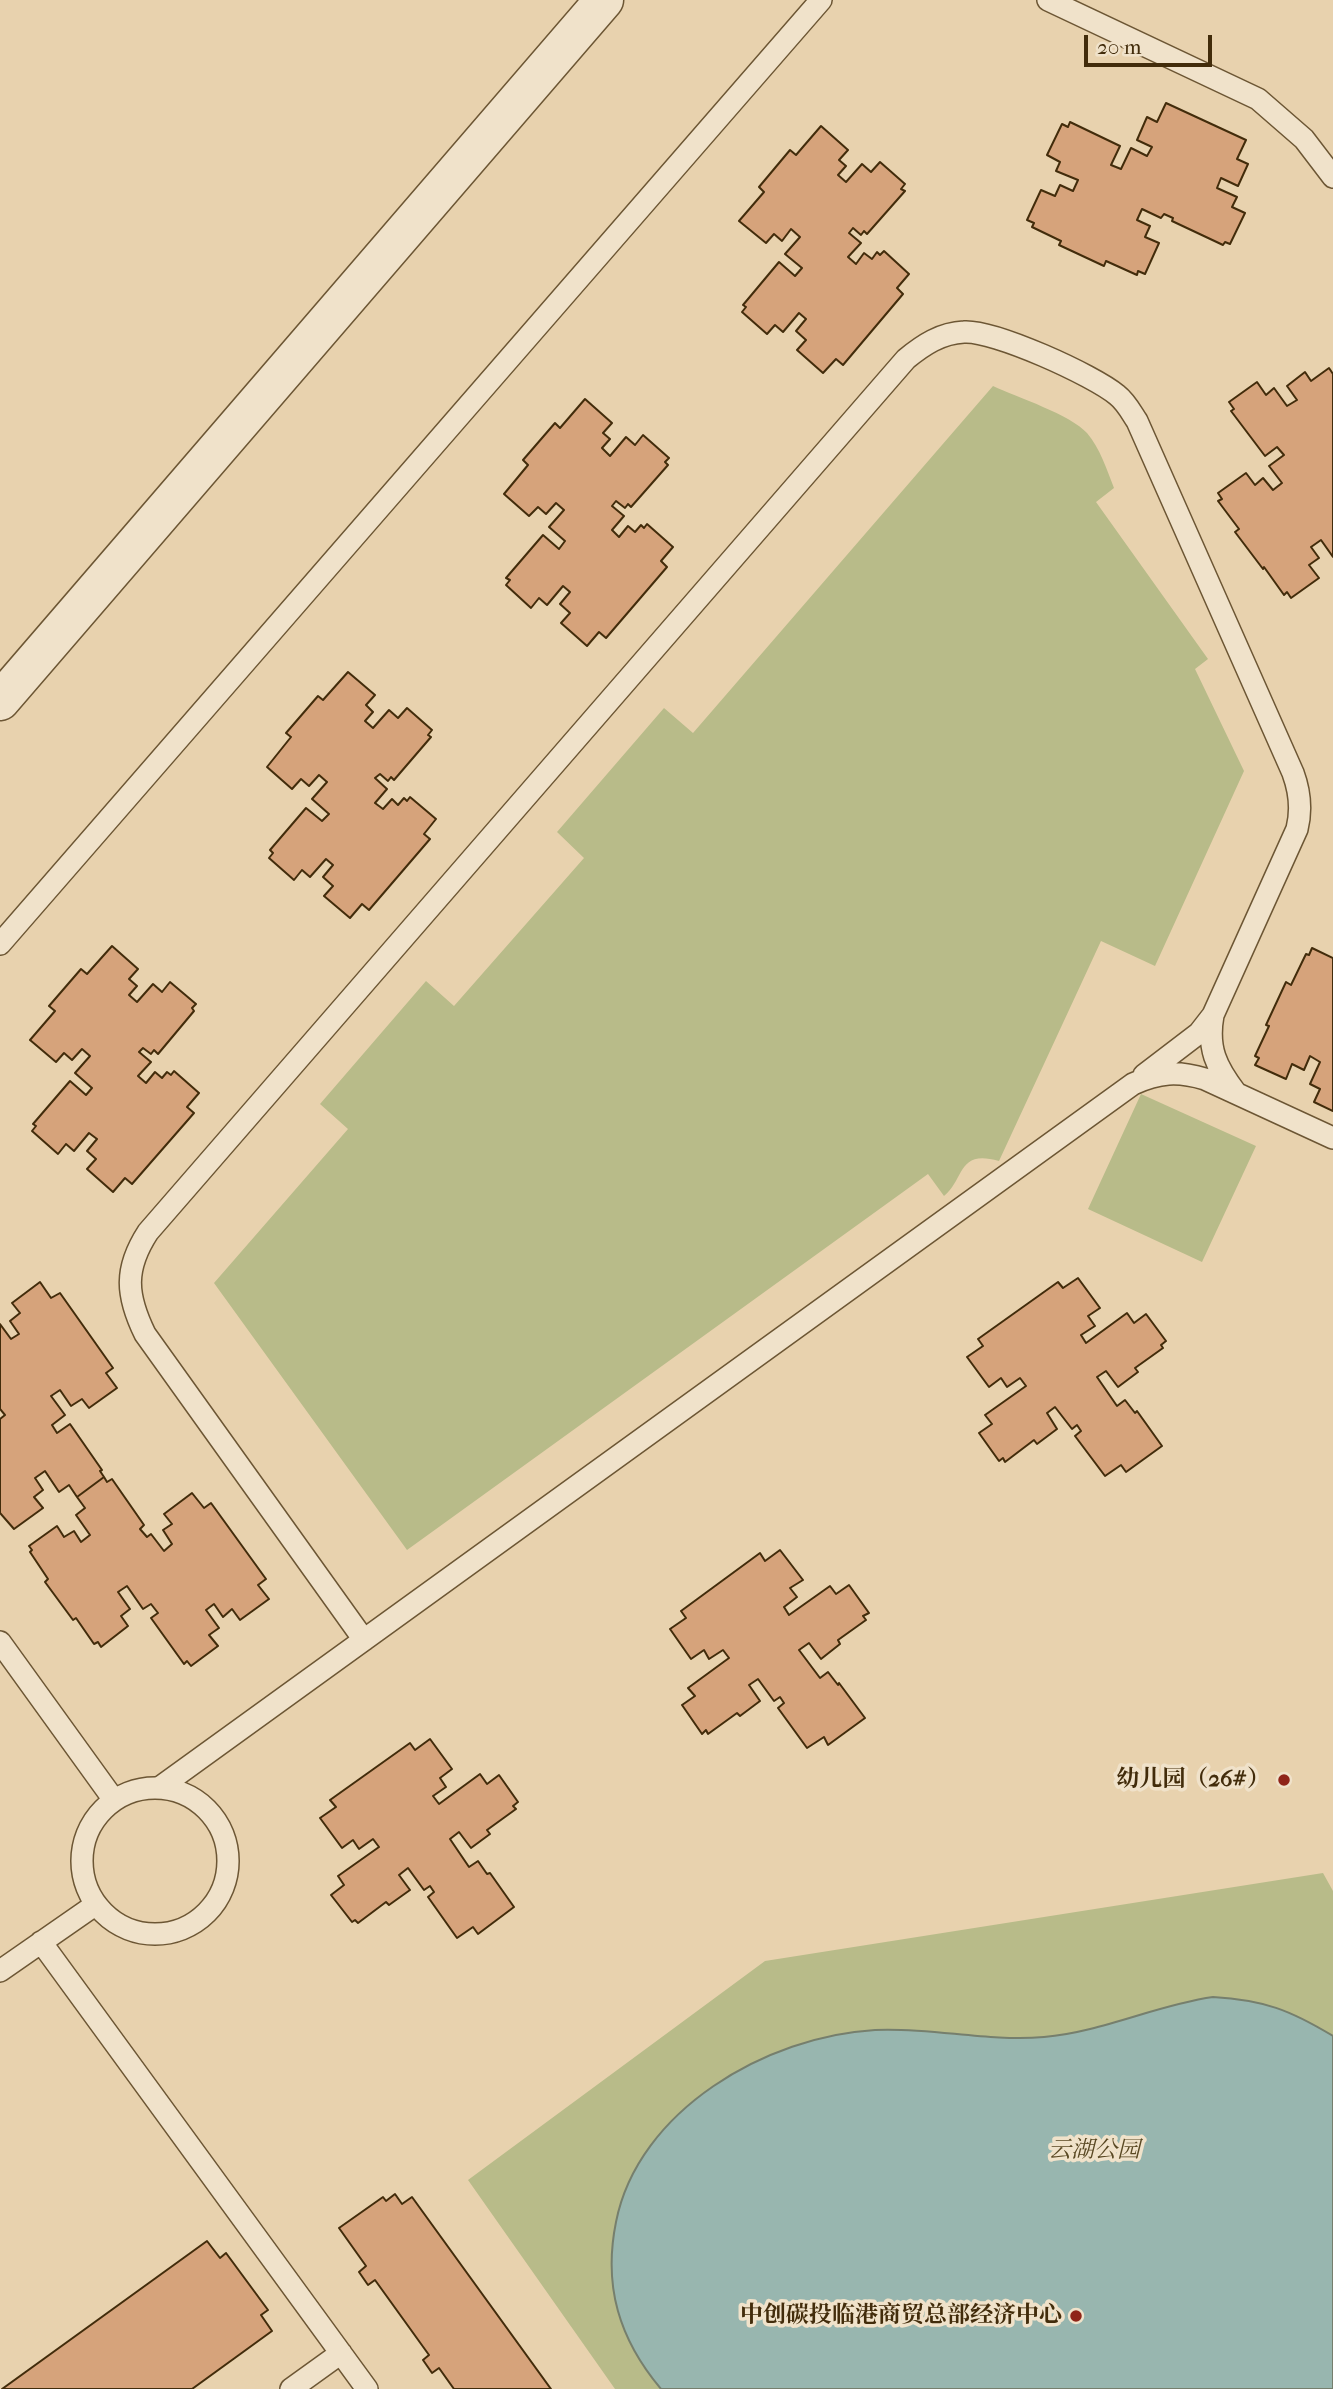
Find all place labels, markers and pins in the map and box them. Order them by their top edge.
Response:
place label: 幼儿园（26#） [1116,1766,1270,1794]
marker: 幼儿园（26#） [1276,1772,1292,1788]
place label: 中创碳投临港商贸总部经济中心 [740,2302,1062,2330]
marker: 中创碳投临港商贸总部经济中心 [1068,2308,1084,2324]

